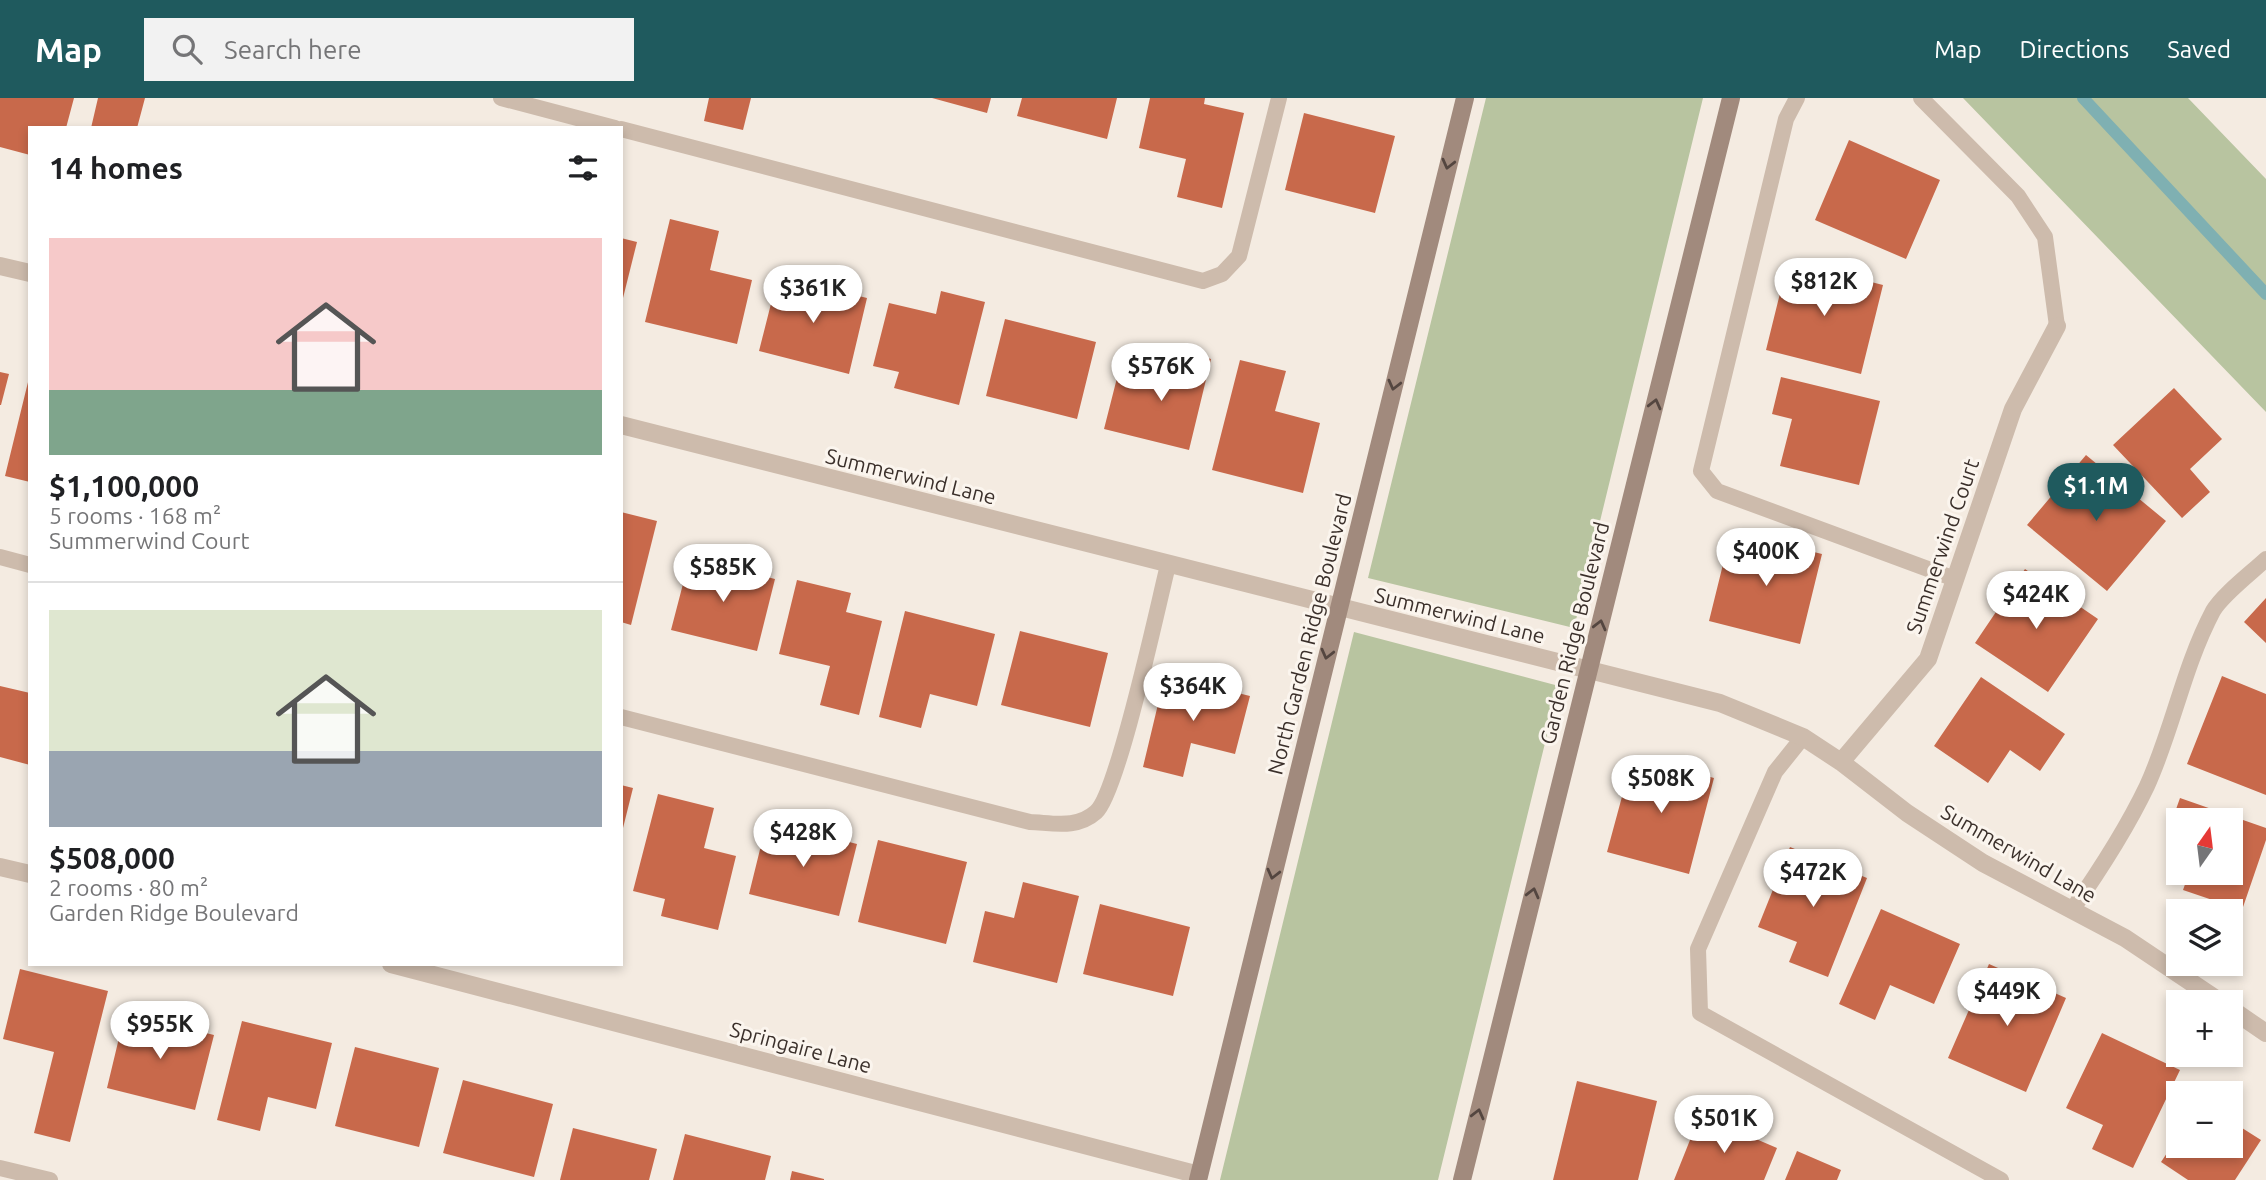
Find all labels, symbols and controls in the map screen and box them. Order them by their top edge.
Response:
search box [144,18,634,81]
icon: search [168,30,206,68]
text: Map [35,31,102,68]
text: Search here [224,35,362,64]
text: Map [1934,36,1981,63]
text: Directions [2019,36,2129,63]
text: Saved [2167,36,2231,63]
icon: filters [564,149,602,187]
text: 14 homes [49,151,183,185]
one-way arrow [1442,158,1456,170]
pin: $812K [1775,258,1873,318]
pin: $361K [764,266,862,325]
text: $812K [1790,268,1858,293]
text: $361K [779,275,847,300]
icon: home [263,284,389,410]
pin: $576K [1112,344,1210,403]
text: $576K [1127,353,1195,378]
one-way arrow [1388,379,1402,391]
one-way arrow [1647,398,1661,410]
street label: Summerwind Lane [823,443,999,509]
street label: Summerwind Court [1901,456,1983,636]
pin: $1.1M [2047,464,2145,523]
text: $1,100,000 [49,469,199,503]
text: $1.1M [2063,473,2129,498]
street label: North Garden Ridge Boulevard [1262,491,1356,777]
text: 5 rooms · 168 m² [49,503,221,528]
street label: Garden Ridge Boulevard [1535,519,1613,747]
text: Summerwind Court [49,528,249,553]
pin: $400K [1717,528,1815,588]
text: $400K [1732,538,1800,563]
pin: $585K [674,545,772,604]
text: $585K [689,554,757,579]
pin: $424K [1987,572,2085,631]
text: $424K [2002,581,2070,606]
street label: Summerwind Lane [1372,582,1548,648]
one-way arrow [1592,619,1606,631]
one-way arrow [1321,647,1335,659]
icon: home [263,656,389,782]
pin: $364K [1144,664,1242,723]
text: $364K [1159,673,1227,698]
pin: $508K [1612,756,1710,815]
text: $508K [1627,765,1695,790]
street label: Summerwind Lane [1937,799,2101,907]
north arrow [2166,808,2244,886]
map controls [2166,808,2243,1158]
pin: $428K [754,810,852,869]
text: $428K [769,819,837,844]
text: $508,000 [49,841,175,875]
pin: $472K [1764,850,1862,909]
text: $472K [1779,859,1847,884]
one-way arrow [1267,868,1281,880]
text: 2 rooms · 80 m² [49,875,208,900]
one-way arrow [1525,887,1539,899]
button: layers [2166,899,2243,976]
text: Garden Ridge Boulevard [49,900,299,925]
pin: $449K [1958,968,2056,1028]
text: $449K [1973,978,2041,1003]
button: + [2166,990,2243,1067]
pin: $955K [111,1002,209,1061]
text: $955K [126,1011,194,1036]
street label: Springaire Lane [728,1017,874,1077]
button: − [2166,1081,2243,1158]
pin: $501K [1675,1096,1773,1155]
text: $501K [1690,1105,1758,1130]
one-way arrow [1470,1108,1484,1120]

